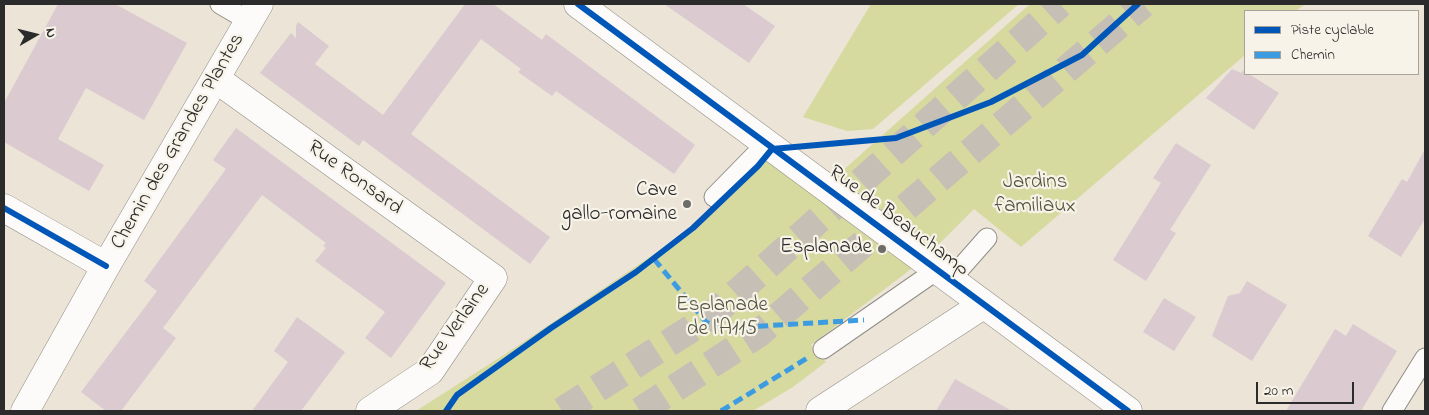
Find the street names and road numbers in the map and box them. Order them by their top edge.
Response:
street label: Chemin des Grandes Plantes [107,29,251,255]
street label: Rue Ronsard [302,136,406,222]
street label: Rue de Beauchamp [823,161,973,283]
street label: Rue Verlaine [416,279,496,377]

